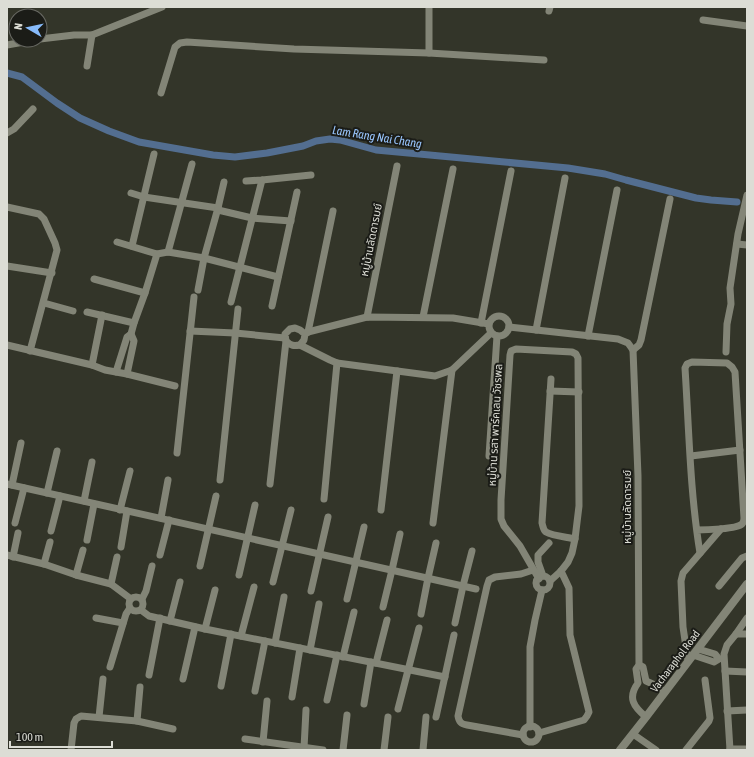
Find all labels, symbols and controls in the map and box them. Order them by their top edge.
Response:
north arrow [8,8,48,48]
text: N [12,22,25,31]
water label: Lam Rang Nai Chang [331,123,423,151]
street label: หมู่บ้านลัดดารมย์ [358,202,385,278]
street label: หมู่บ้าน รสา พาร์คเลน วัชรพล [486,363,505,487]
street label: หมู่บ้านลัดดารมย์ [621,470,634,544]
street label: Vacharaphol Road [648,628,702,694]
scale bar [10,723,112,749]
text: 100 m [16,730,43,744]

